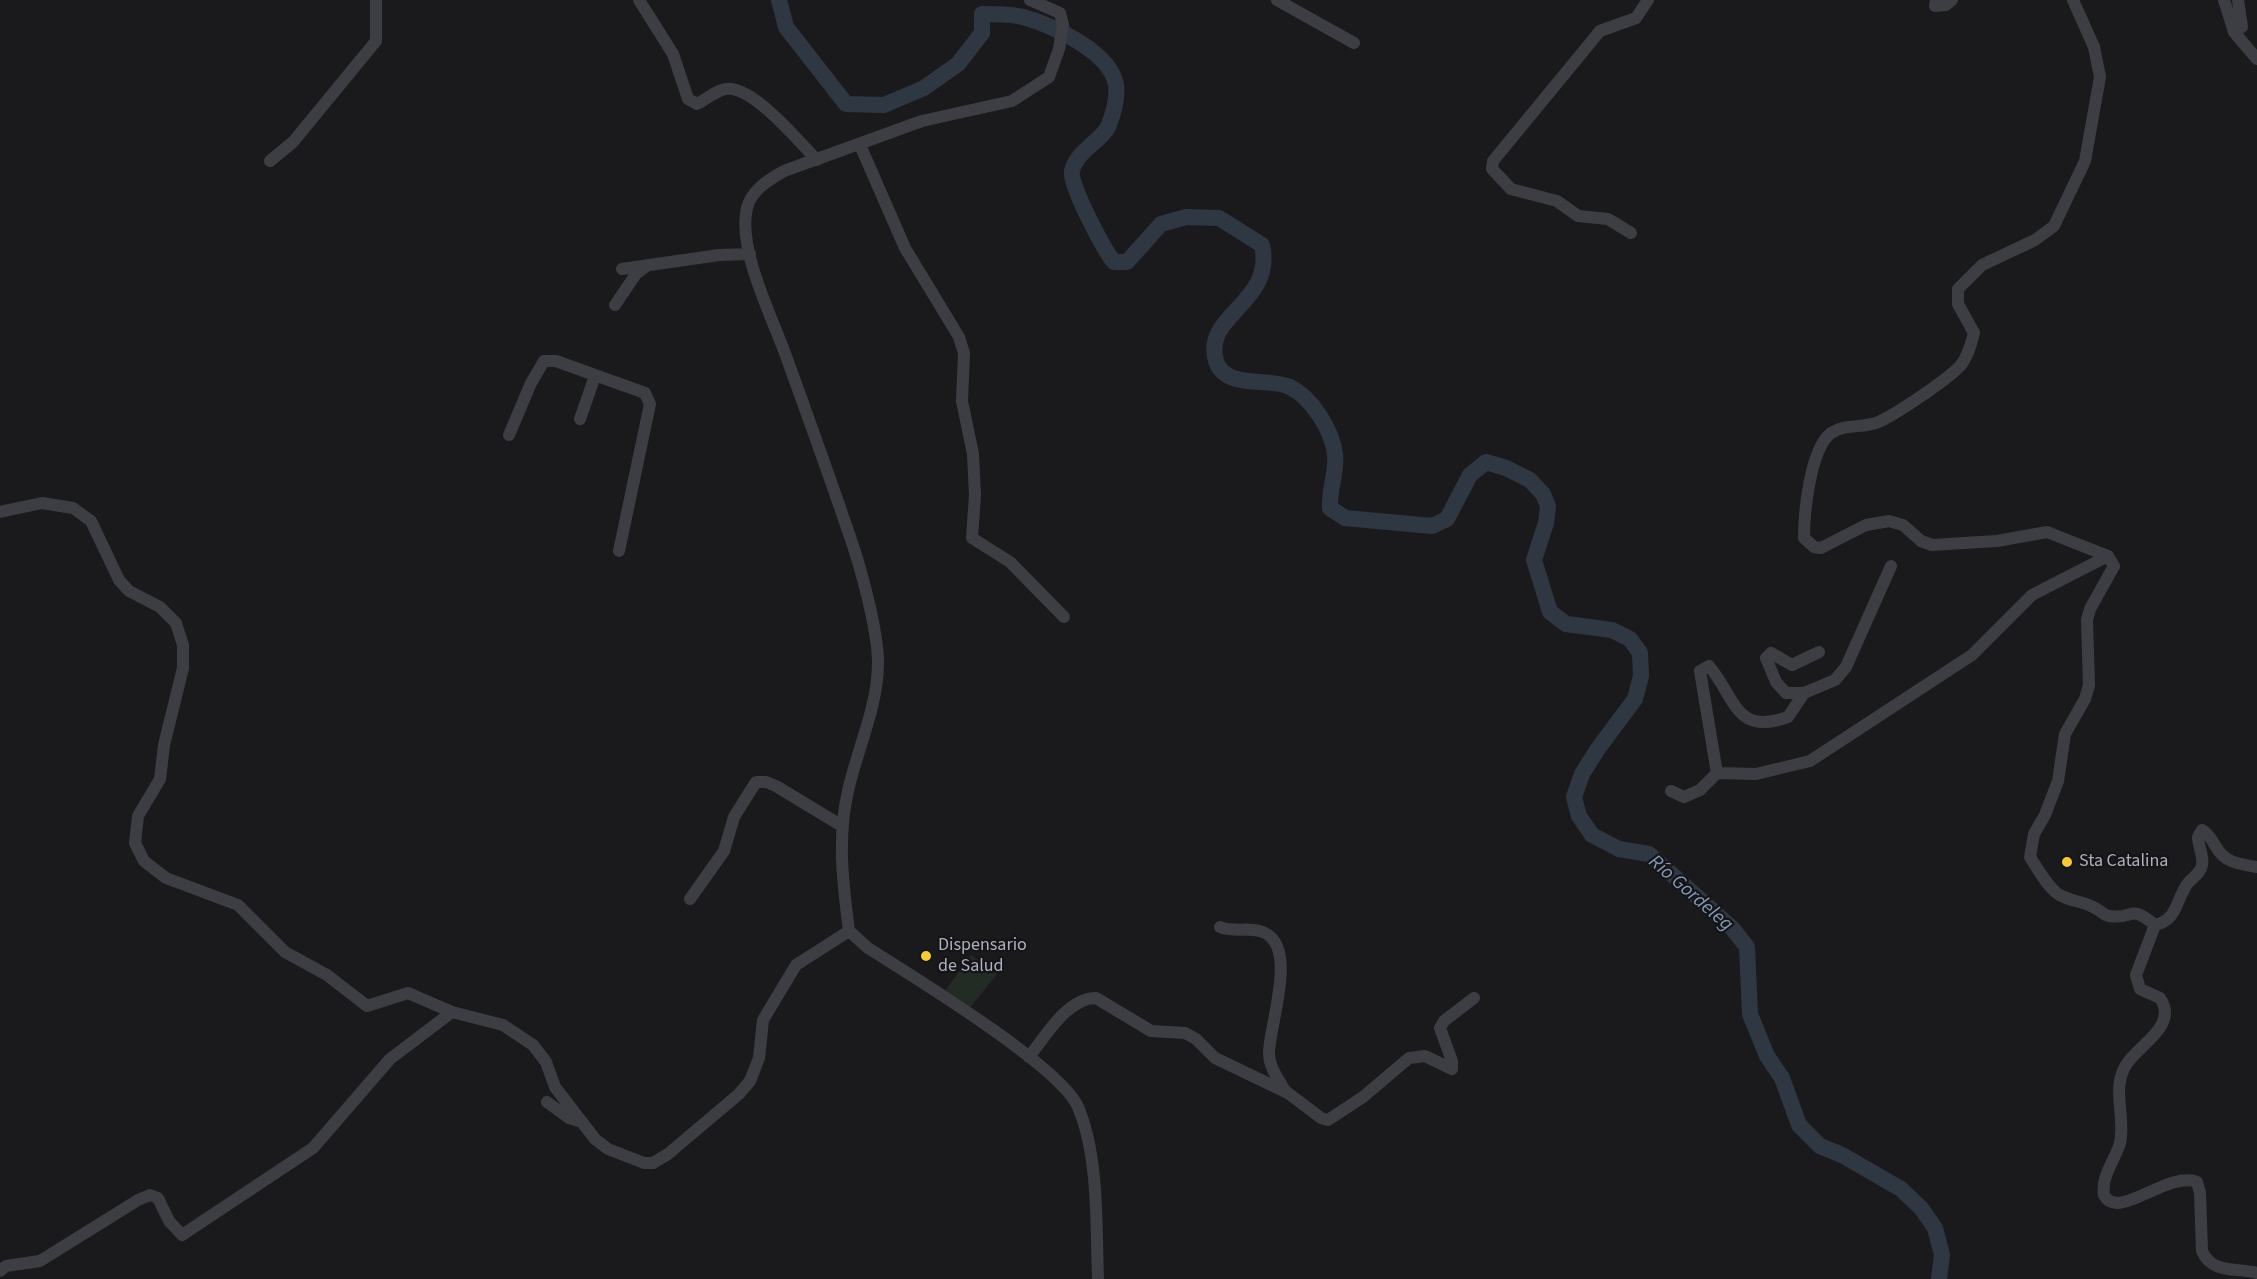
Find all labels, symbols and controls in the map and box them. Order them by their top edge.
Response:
water label: Río Gordeleg [1643,851,1737,937]
place label: Sta Catalina [2079,851,2168,873]
marker: Sta Catalina [2060,855,2074,869]
place label: Dispensario de Salud [938,935,1027,978]
marker: Dispensario de Salud [919,949,933,963]

